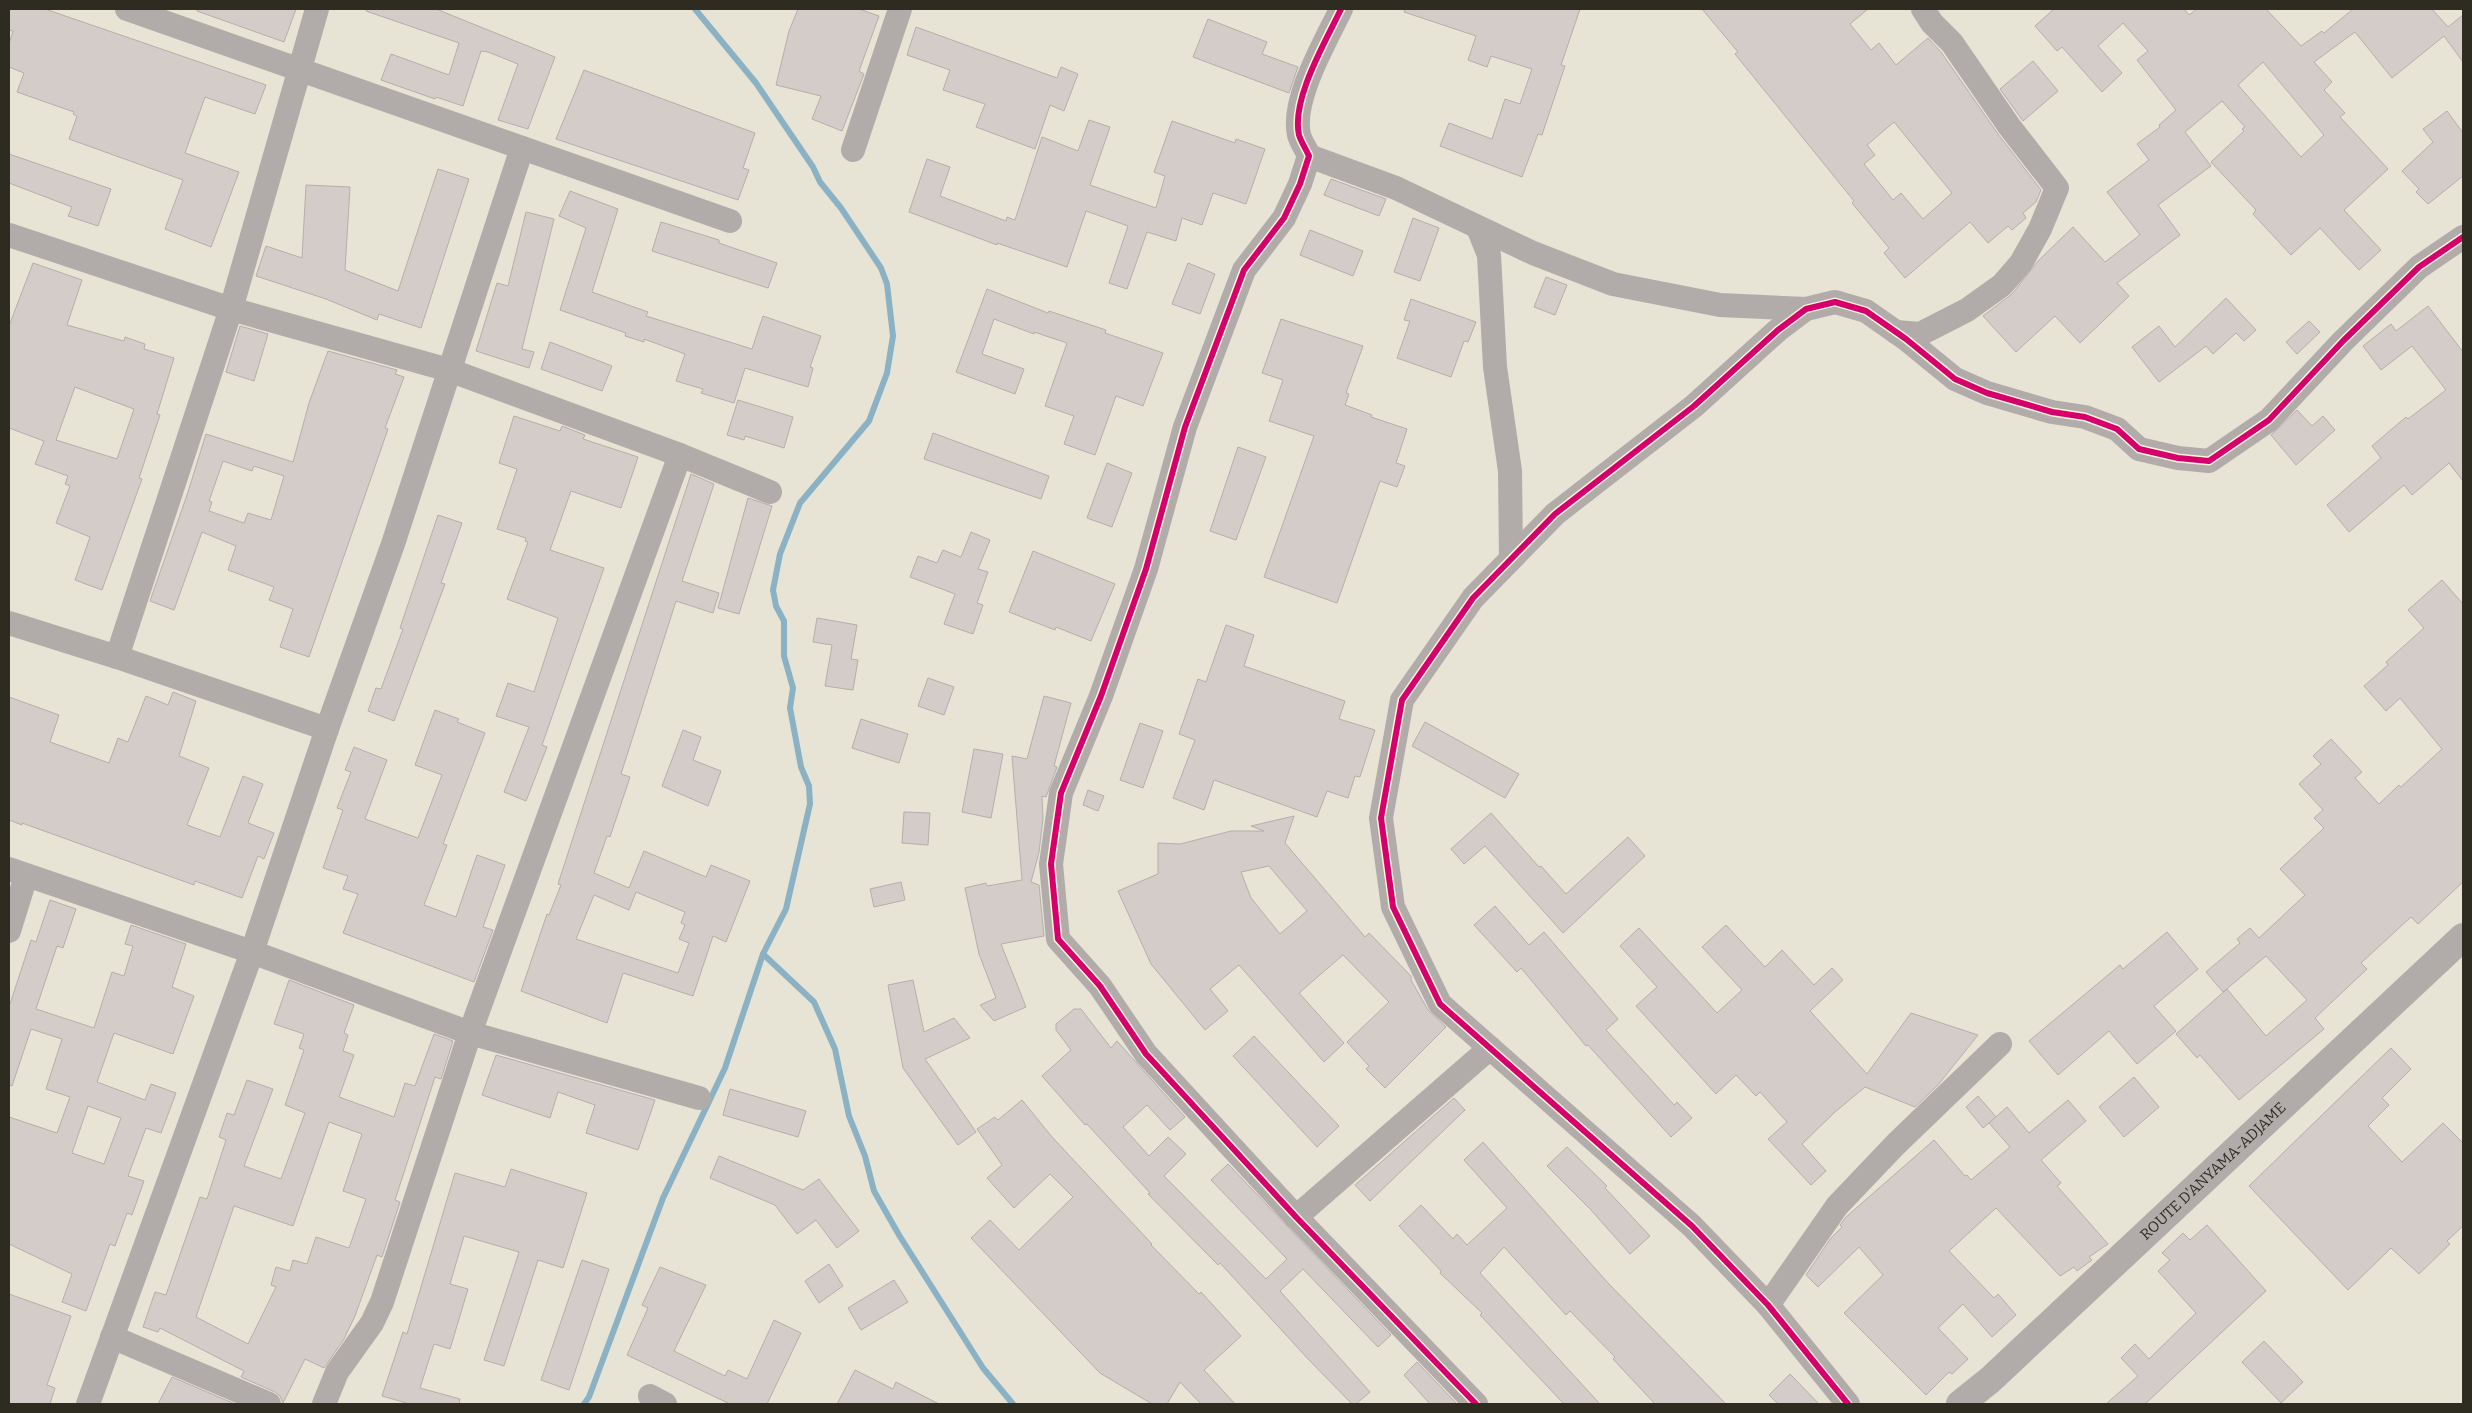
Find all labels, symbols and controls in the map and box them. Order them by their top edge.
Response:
street label: ROUTE D'ANYAMA-ADJAME [2136,1099,2290,1244]

